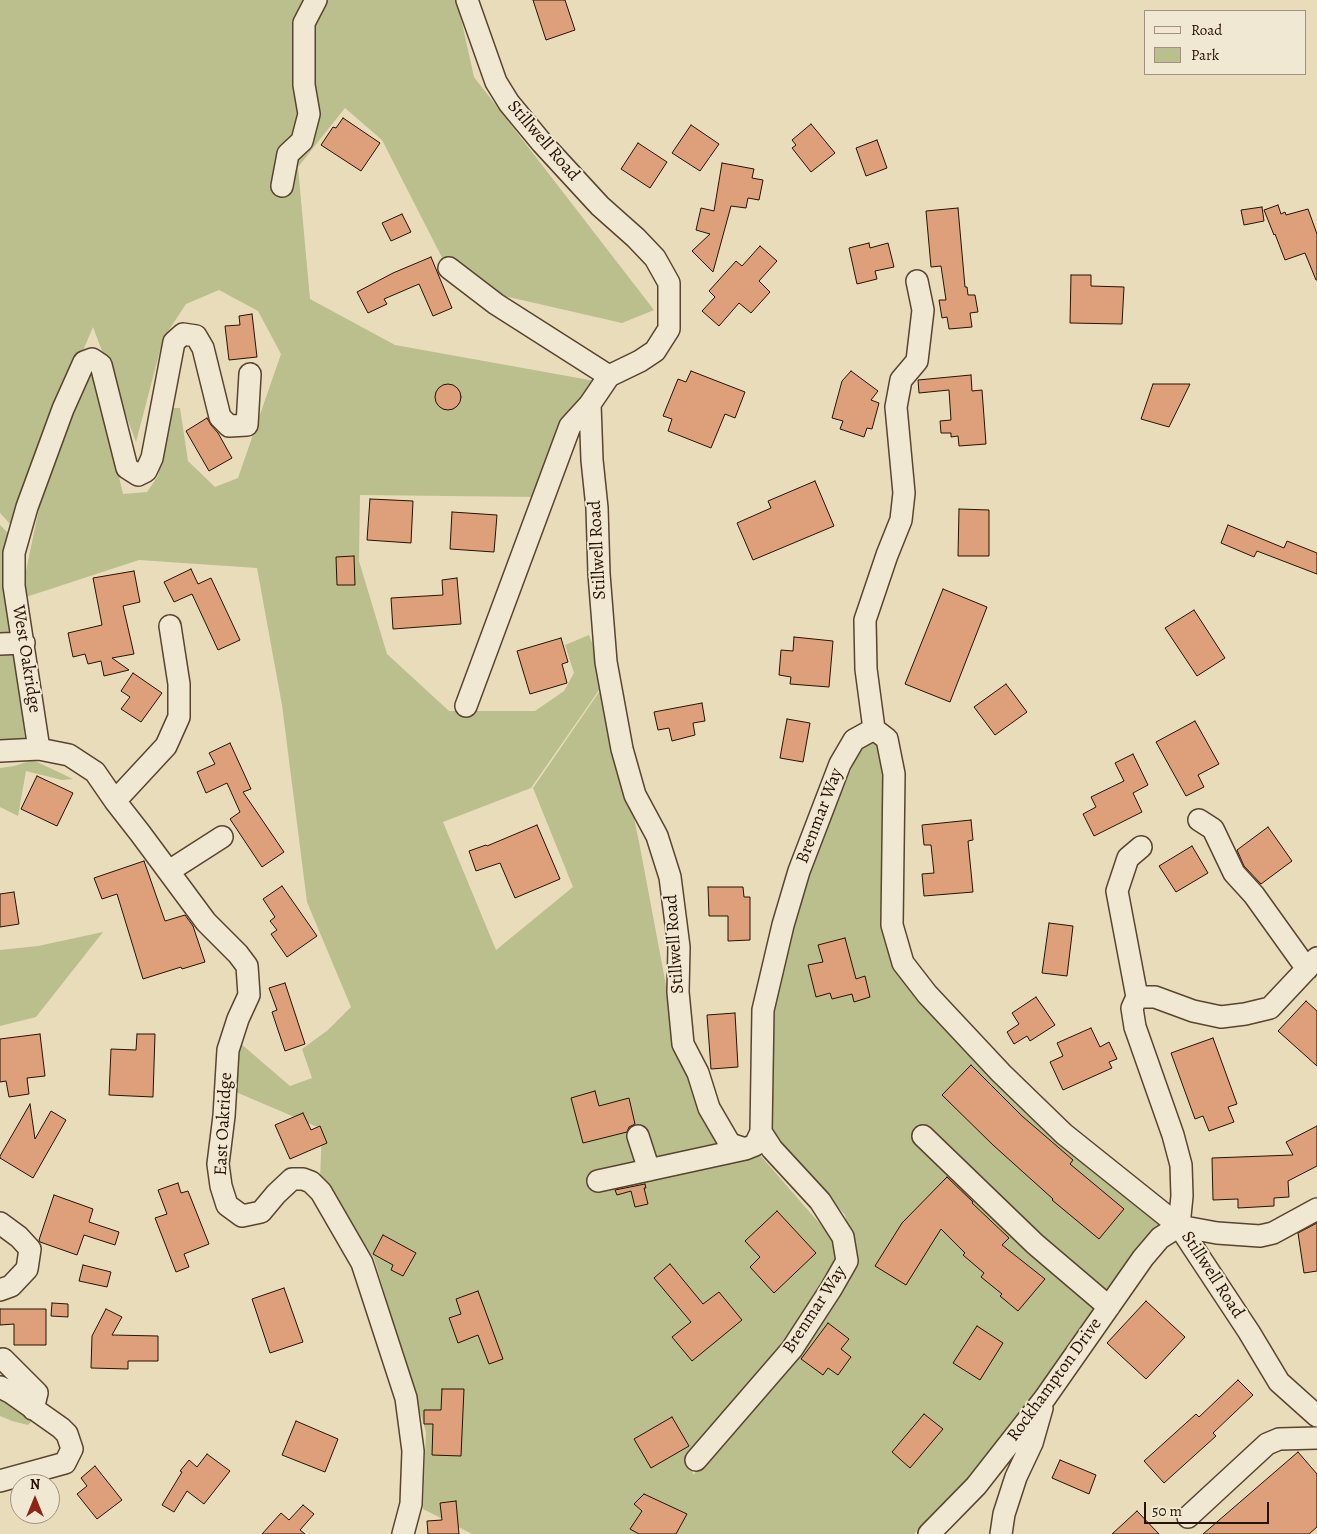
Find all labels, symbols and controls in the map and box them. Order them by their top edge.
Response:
legend [1144,10,1307,75]
text: Road [1191,20,1222,40]
text: Park [1191,45,1219,65]
street label: Stillwell Road [502,96,584,186]
street label: Stillwell Road [585,500,611,600]
street label: West Oakridge [7,604,45,714]
street label: Brenmar Way [792,765,848,867]
street label: Stillwell Road [661,894,689,994]
street label: East Oakridge [210,1072,238,1176]
street label: Stillwell Road [1176,1227,1248,1323]
street label: Brenmar Way [779,1262,851,1358]
street label: Rockhampton Drive [1003,1314,1107,1446]
north arrow [10,1474,60,1524]
text: N [30,1475,40,1494]
scale bar [1147,1492,1272,1524]
text: 50 m [1152,1501,1182,1521]

